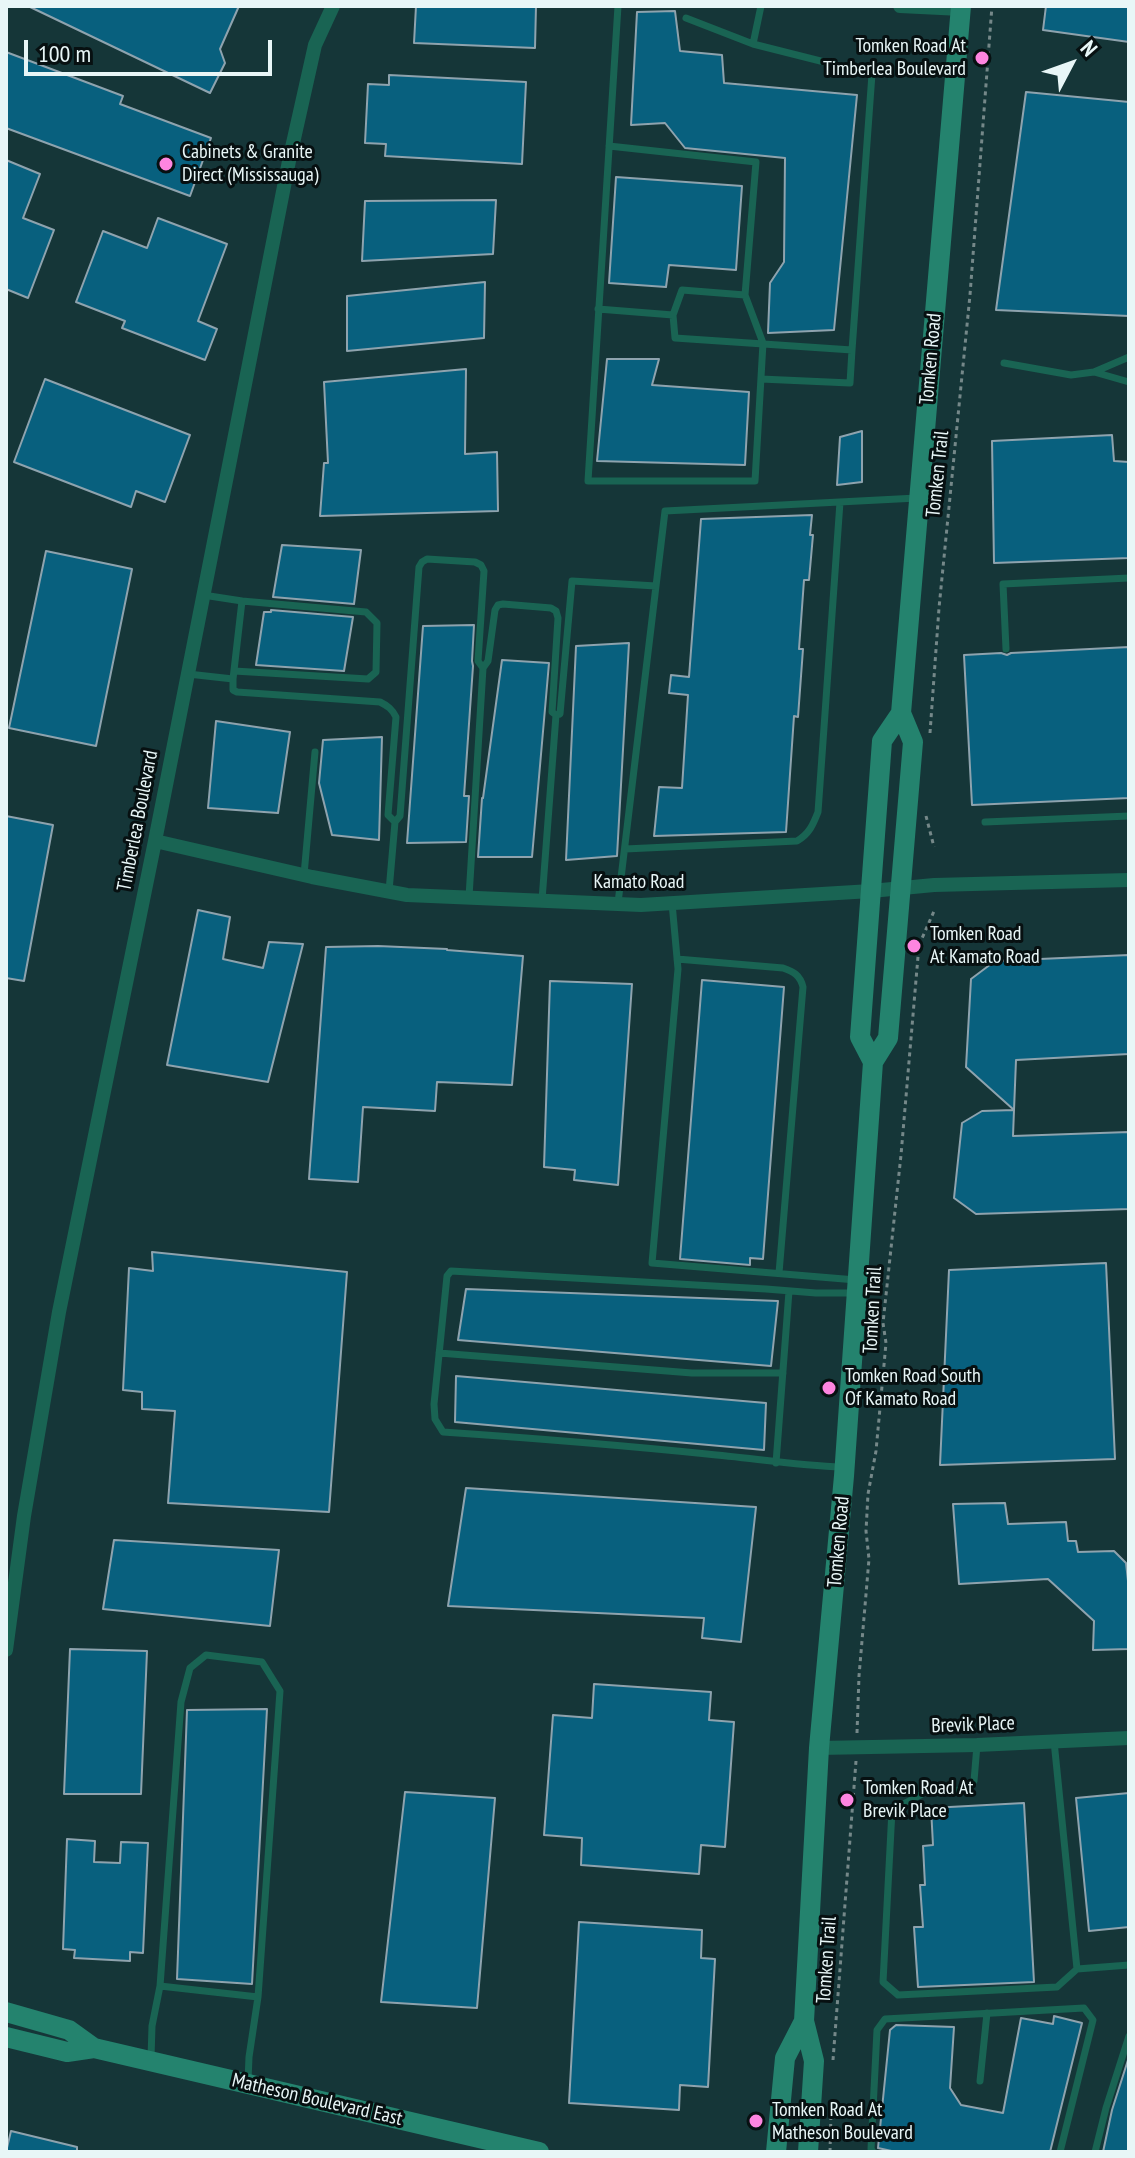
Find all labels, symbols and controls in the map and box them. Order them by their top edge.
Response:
scale bar [28,24,276,74]
north arrow [1031,24,1111,104]
place label: Tomken Road At Timberlea Boulevard [823,34,966,81]
text: N [1075,35,1104,62]
text: 100 m [38,38,91,69]
marker: Tomken Road At Timberlea Boulevard [973,49,991,67]
place label: Cabinets & Granite Direct (Mississauga) [182,140,318,187]
marker: Cabinets & Granite Direct (Mississauga) [157,155,175,173]
street label: Tomken Road [915,312,947,406]
street label: Tomken Trail [922,429,954,519]
street label: Timberlea Boulevard [113,748,163,894]
street label: Kamato Road [594,870,684,894]
place label: Tomken Road At Kamato Road [930,922,1040,969]
marker: Tomken Road At Kamato Road [905,937,923,955]
street label: Tomken Trail [859,1266,887,1354]
place label: Tomken Road South Of Kamato Road [845,1364,981,1411]
marker: Tomken Road South Of Kamato Road [820,1379,838,1397]
street label: Tomken Road [823,1495,855,1589]
street label: Brevik Place [931,1712,1015,1738]
place label: Tomken Road At Brevik Place [863,1776,973,1823]
marker: Tomken Road At Brevik Place [838,1791,856,1809]
street label: Tomken Trail [812,1916,842,2004]
street label: Matheson Boulevard East [230,2069,404,2131]
place label: Tomken Road At Matheson Boulevard [772,2098,913,2145]
marker: Tomken Road At Matheson Boulevard [747,2112,765,2130]

